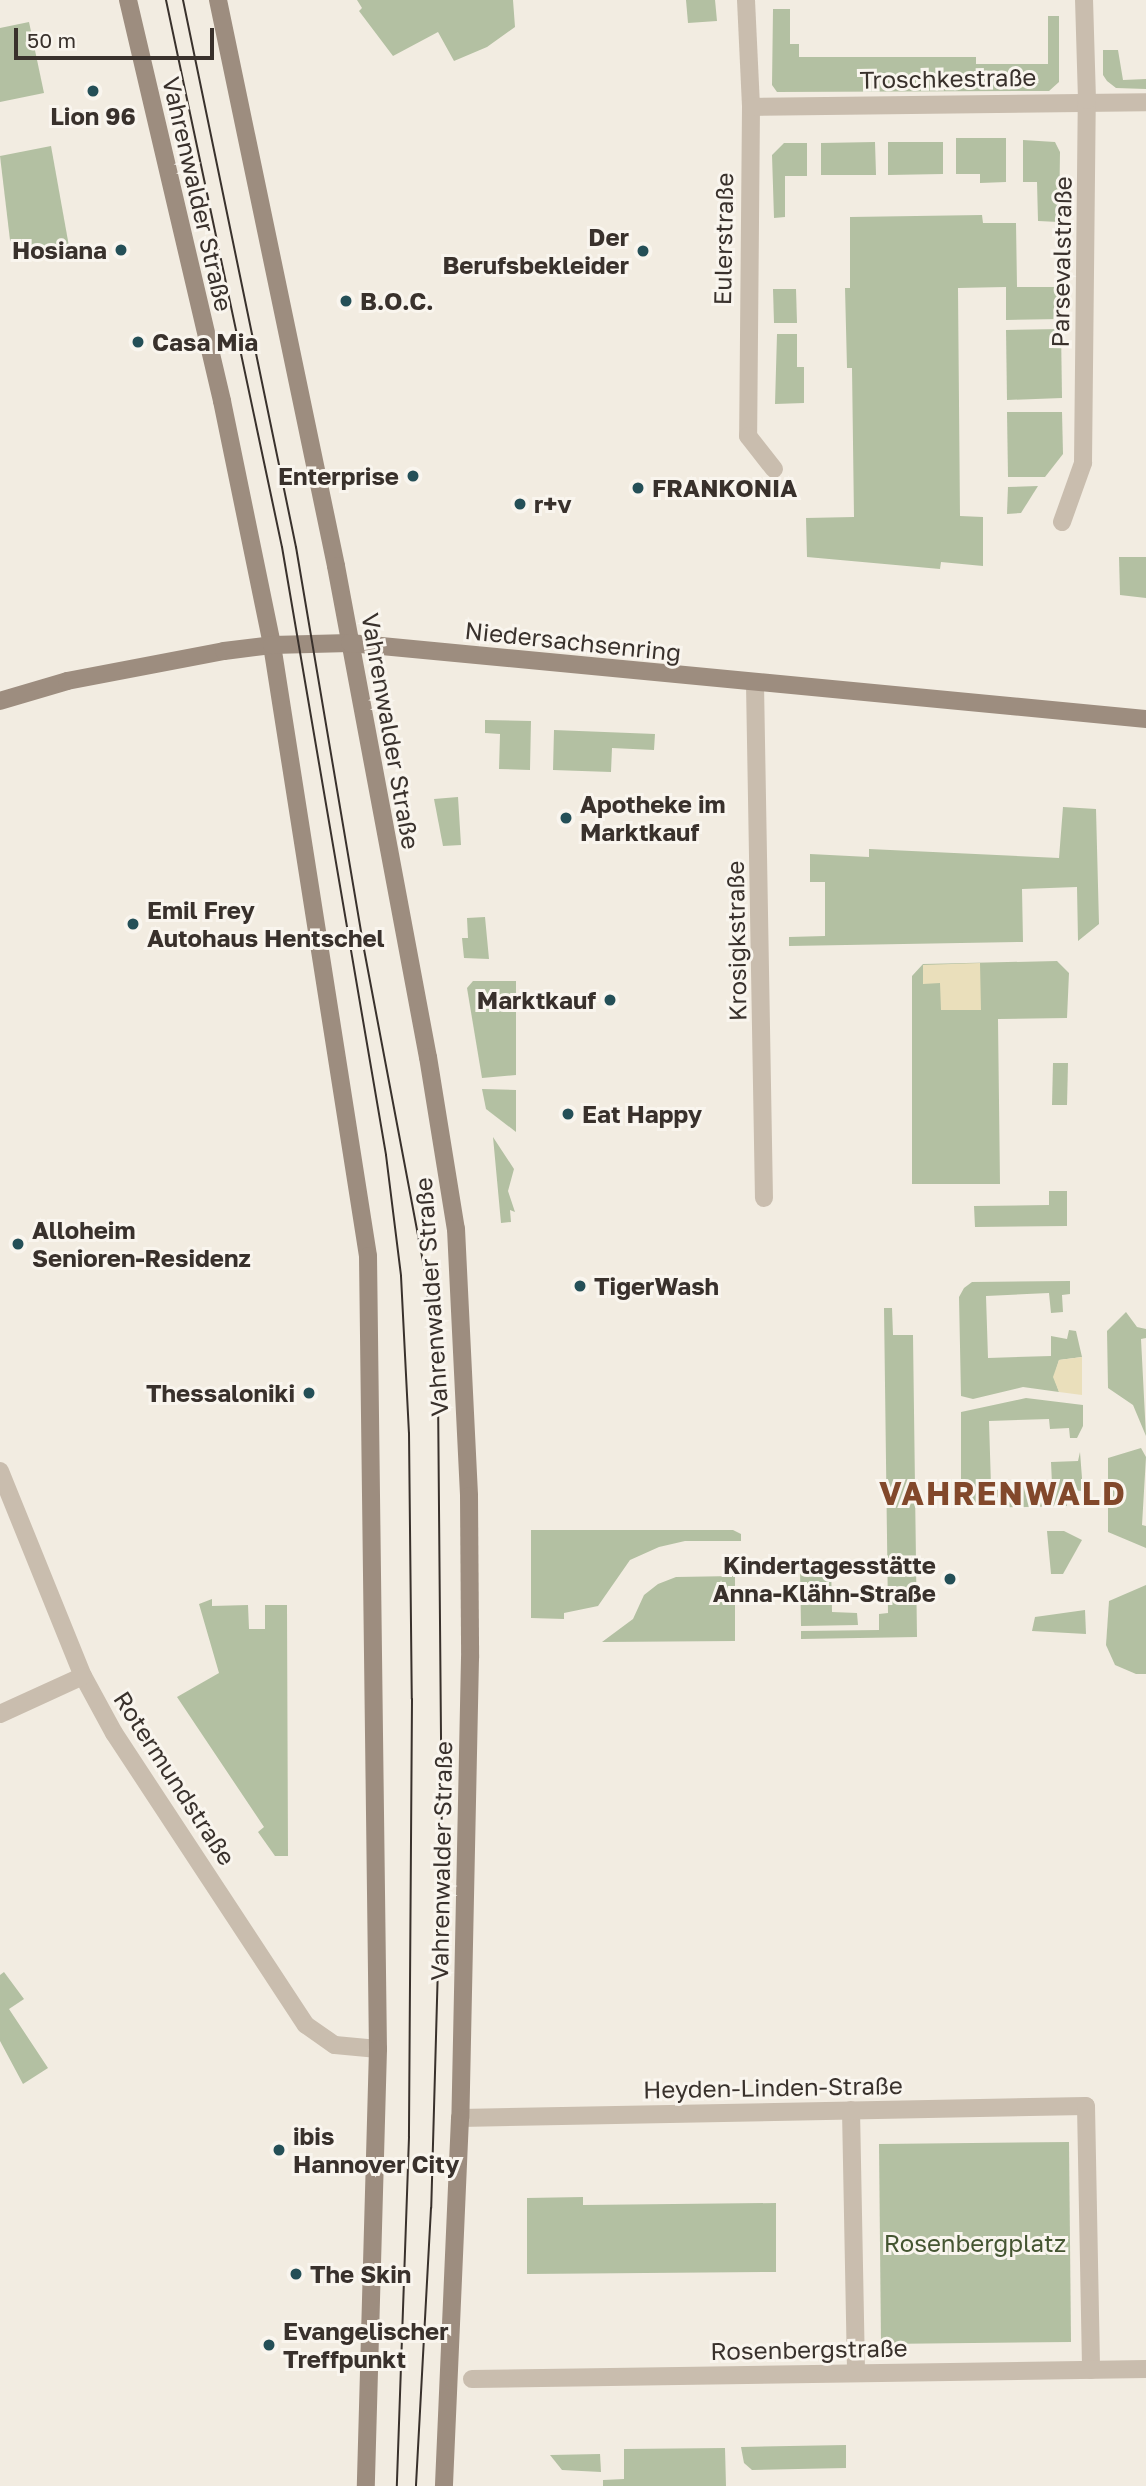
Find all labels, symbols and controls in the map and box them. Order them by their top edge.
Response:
scale bar [18,14,217,58]
text: 50 m [27,27,76,53]
street label: Troschkestraße [859,62,1037,94]
street label: Vahrenwalder Straße [157,74,239,314]
marker: Lion 96 [85,83,101,99]
place label: Lion 96 [50,102,136,130]
street label: Eulerstraße [707,172,739,306]
street label: Parsevalstraße [1045,176,1077,348]
place label: Der Berufsbekleider [442,223,629,279]
place label: Hosiana [12,236,107,264]
marker: Hosiana [113,242,129,258]
marker: Der Berufsbekleider [635,243,651,259]
place label: B.O.C. [360,287,434,315]
marker: B.O.C. [338,293,354,309]
place label: Casa Mia [152,328,258,356]
marker: Casa Mia [130,334,146,350]
place label: Enterprise [278,462,399,490]
marker: Enterprise [405,468,421,484]
place label: FRANKONIA [652,474,797,502]
marker: FRANKONIA [630,480,646,496]
place label: r+v [534,490,572,518]
marker: r+v [512,496,528,512]
street label: Vahrenwalder Straße [356,611,426,851]
street label: Niedersachsenring [463,615,683,667]
place label: Apotheke im Marktkauf [580,790,726,846]
marker: Apotheke im Marktkauf [558,810,574,826]
street label: Krosigkstraße [720,861,752,1021]
place label: Emil Frey Autohaus Hentschel [147,896,385,952]
marker: Emil Frey Autohaus Hentschel [125,916,141,932]
place label: Marktkauf [477,986,596,1014]
marker: Marktkauf [602,992,618,1008]
place label: Eat Happy [582,1100,702,1128]
marker: Eat Happy [560,1106,576,1122]
street label: Vahrenwalder Straße [408,1177,454,1417]
place label: Alloheim Senioren-Residenz [32,1216,251,1272]
marker: Alloheim Senioren-Residenz [10,1236,26,1252]
place label: TigerWash [594,1272,719,1300]
marker: TigerWash [572,1278,588,1294]
place label: Thessaloniki [146,1379,295,1407]
marker: Thessaloniki [301,1385,317,1401]
district label: VAHRENWALD [880,1474,1126,1512]
place label: Kindertagesstätte Anna-Klähn-Straße [713,1551,936,1607]
marker: Kindertagesstätte Anna-Klähn-Straße [942,1571,958,1587]
street label: Rotermundstraße [108,1686,242,1870]
street label: Vahrenwalder Straße [425,1741,457,1981]
street label: Heyden-Linden-Straße [643,2070,903,2104]
place label: ibis Hannover City [293,2122,459,2178]
marker: ibis Hannover City [271,2142,287,2158]
park label: Rosenbergplatz [884,2229,1066,2257]
place label: The Skin [310,2260,411,2288]
marker: The Skin [288,2266,304,2282]
place label: Evangelischer Treffpunkt [283,2317,449,2373]
street label: Rosenbergstraße [710,2333,908,2365]
marker: Evangelischer Treffpunkt [261,2337,277,2353]

